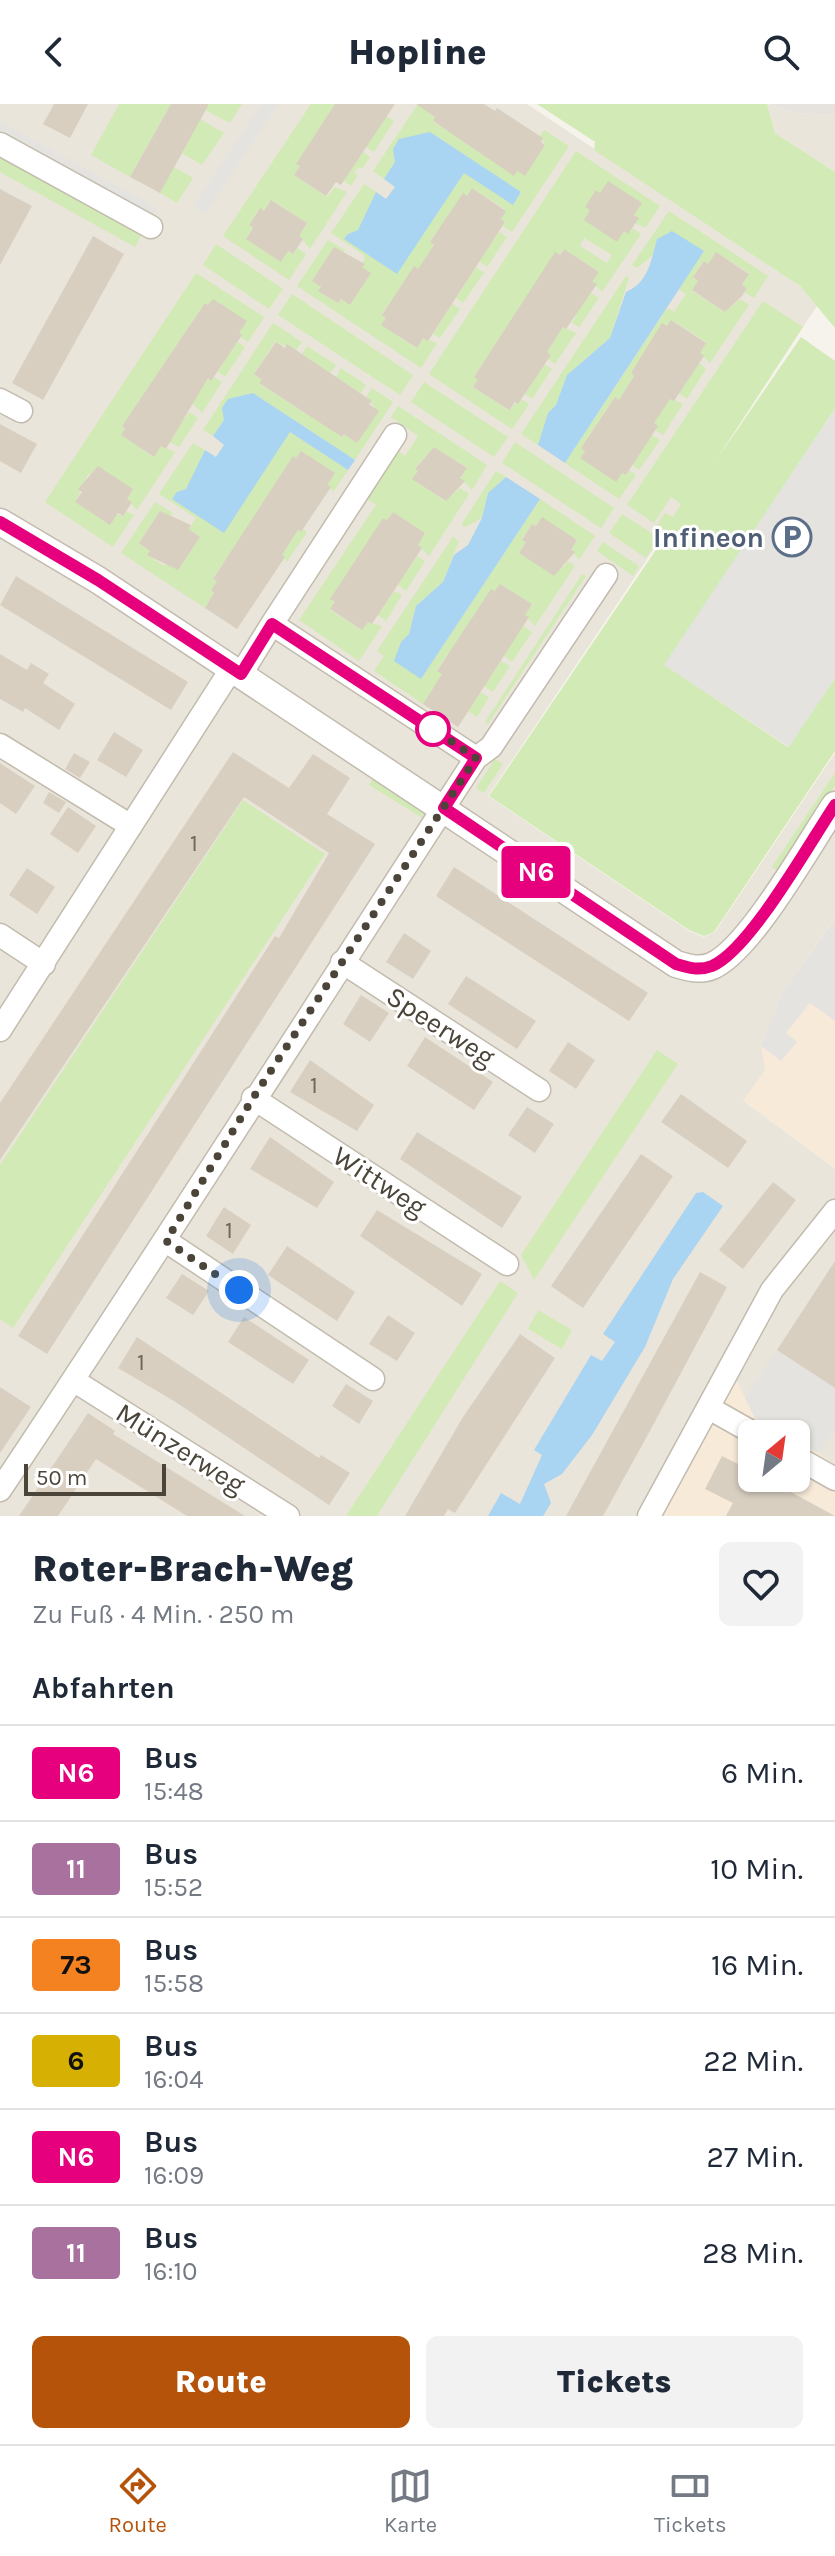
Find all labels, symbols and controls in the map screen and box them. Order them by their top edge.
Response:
icon: back [32,30,76,74]
icon: search [759,30,803,74]
text: Hopline [348,31,487,73]
parking icon: Infineon [771,516,813,558]
place label: Infineon [653,521,764,554]
unlabelled marker [416,712,450,746]
house number: 1 [190,829,198,857]
line badge: N6 [500,846,572,898]
text: N6 [517,855,555,888]
street label: Speerweg [380,979,501,1074]
house number: 1 [310,1071,318,1099]
street label: Wittweg [327,1139,433,1224]
house number: 1 [225,1216,233,1244]
your location [219,1270,259,1310]
house number: 1 [137,1348,145,1376]
street label: Münzerweg [110,1396,251,1501]
north arrow [738,1420,810,1492]
map controls [738,1420,810,1492]
scale bar [24,1460,166,1496]
text: 50 m [36,1465,87,1491]
button: heart [719,1542,803,1626]
text: Roter-Brach-Weg [32,1546,353,1591]
text: Zu Fuß · 4 Min. · 250 m [32,1599,294,1630]
text: Abfahrten [32,1670,175,1706]
text: Bus [144,1740,198,1776]
text: 6 Min. [721,1755,803,1791]
text: N6 [57,1756,95,1789]
text: 15:48 [144,1776,204,1807]
text: Bus [144,1836,198,1872]
text: 10 Min. [710,1851,803,1887]
text: 11 [66,1852,86,1885]
text: 15:52 [144,1872,203,1903]
text: Bus [144,1932,198,1968]
text: 16 Min. [711,1947,803,1983]
text: 73 [60,1948,92,1981]
text: 15:58 [144,1968,204,1999]
text: Bus [144,2028,198,2064]
text: 22 Min. [703,2043,803,2079]
text: 6 [68,2044,85,2077]
text: 16:04 [144,2064,203,2095]
text: Bus [144,2124,198,2160]
text: 27 Min. [707,2139,803,2175]
text: N6 [57,2140,95,2173]
text: 16:09 [144,2160,204,2191]
text: Bus [144,2220,198,2256]
text: 28 Min. [702,2235,803,2271]
text: 11 [66,2236,86,2269]
text: 16:10 [144,2256,198,2287]
button: Route [32,2336,410,2428]
button: Tickets [426,2336,803,2428]
tab: Route [109,2464,167,2538]
tab: Karte [384,2464,437,2538]
tab: Tickets [654,2464,726,2538]

